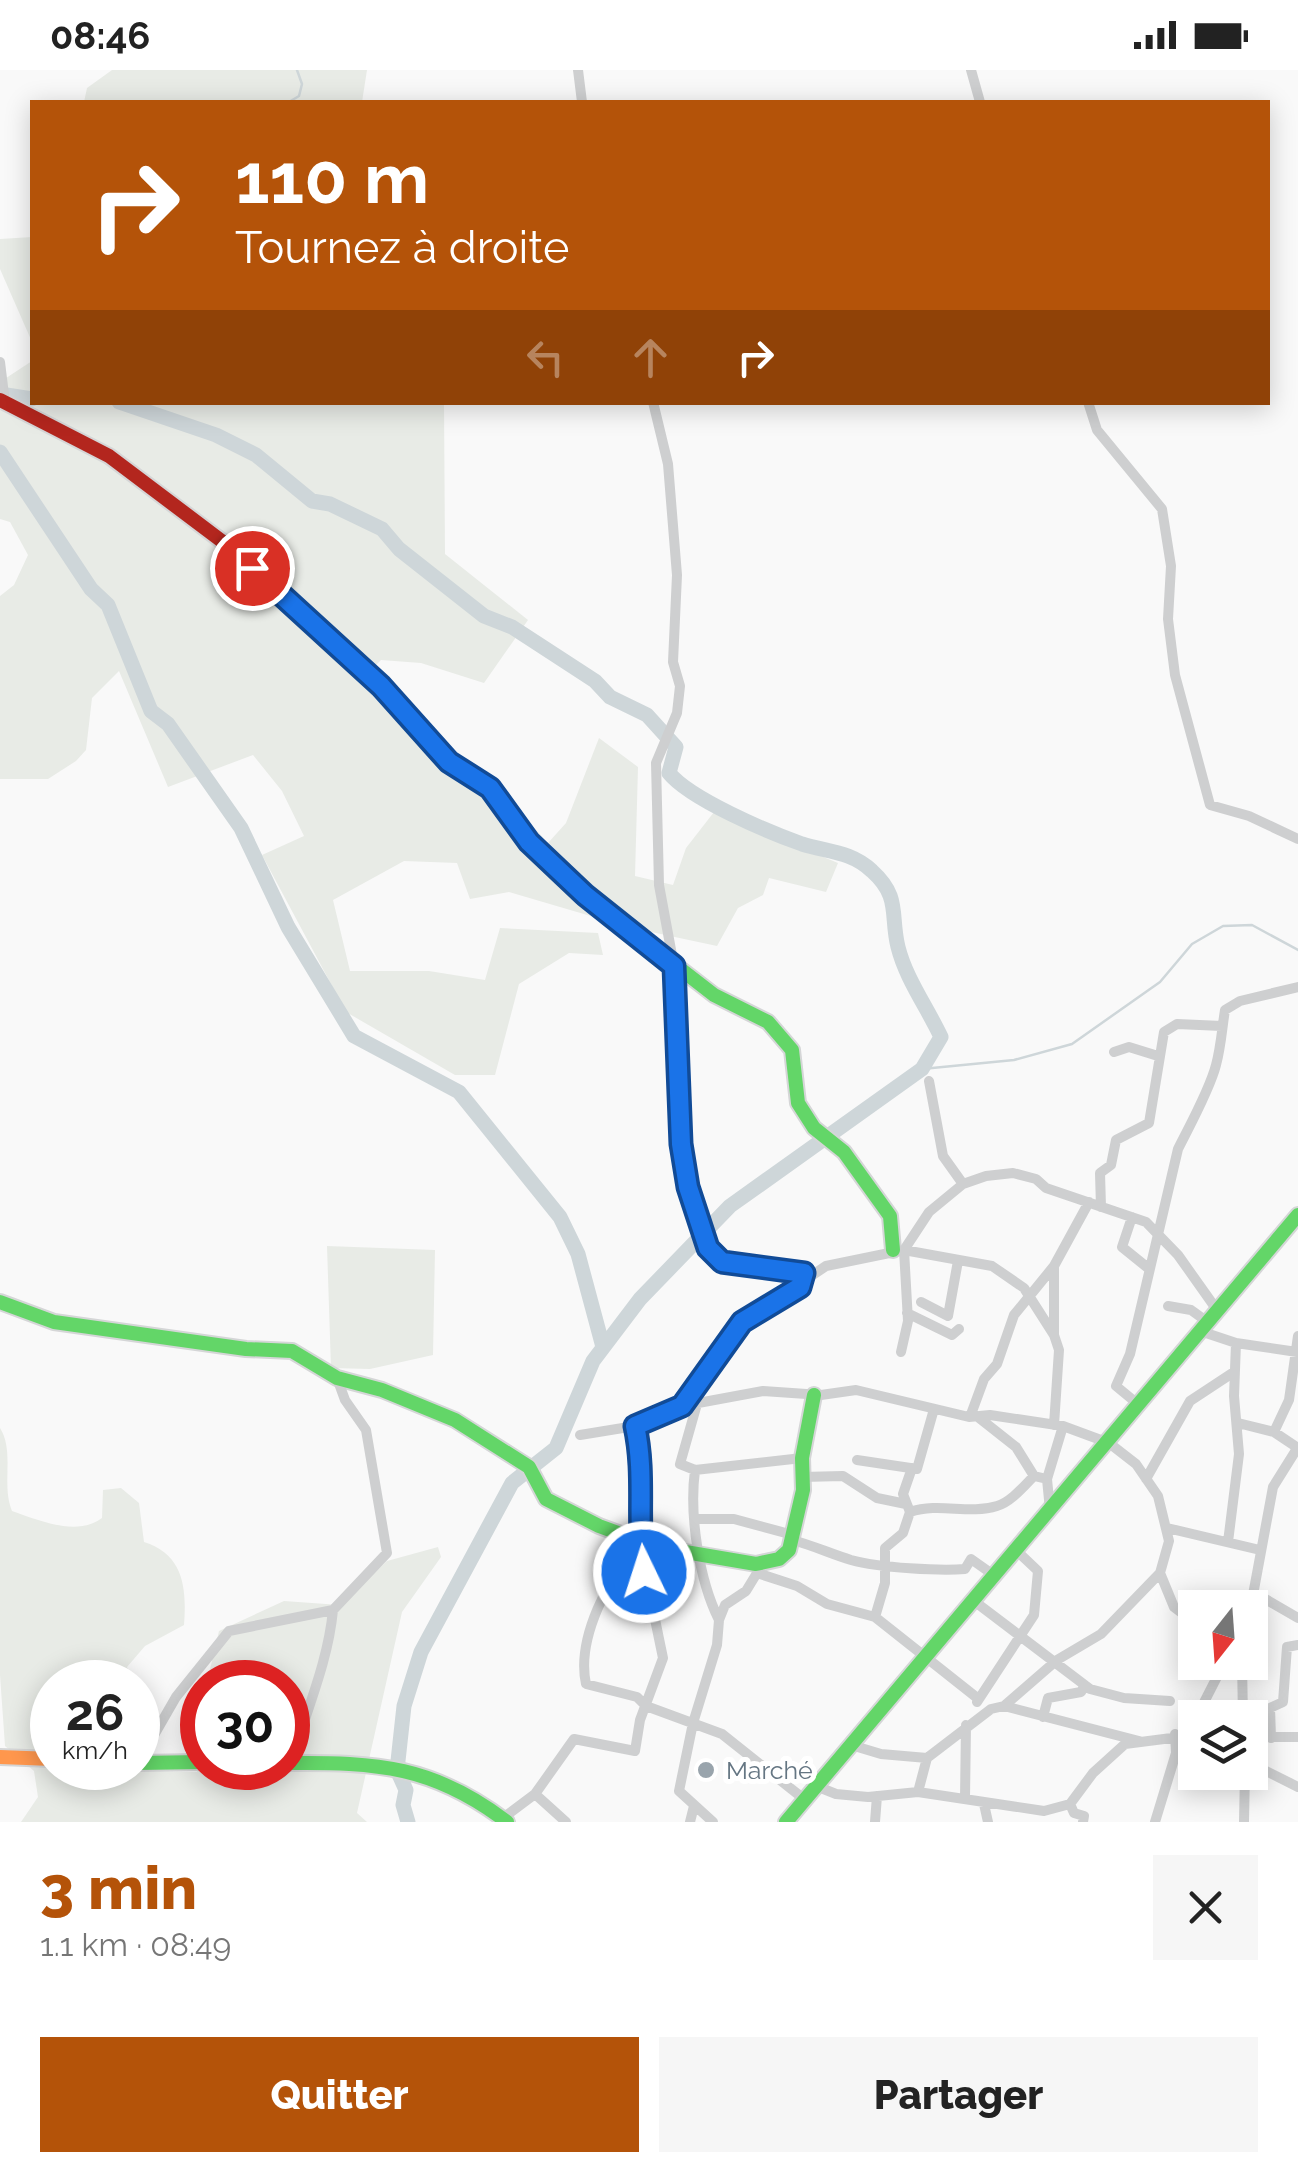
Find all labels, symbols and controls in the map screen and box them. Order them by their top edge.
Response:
text: 08:46 [50,13,150,58]
text: 110 m [235,137,429,219]
icon: right [70,140,200,270]
text: Tournez à droite [235,221,569,274]
icon: left [518,330,573,385]
icon: ahead [623,330,678,385]
icon: right [728,330,783,385]
pin [210,526,295,611]
icon: arrive [225,541,280,596]
position arrow [592,1520,696,1624]
north arrow [1178,1590,1268,1680]
map controls [1178,1590,1268,1790]
speed limit sign: 30 [180,1660,310,1790]
text: 26 [66,1683,124,1742]
button: layers [1178,1700,1268,1790]
text: km/h [62,1735,128,1765]
place label: Marché [726,1755,813,1785]
marker: Marché [695,1759,717,1781]
text: 3 min [40,1853,197,1923]
button: close [1153,1855,1258,1960]
text: 1.1 km · 08:49 [40,1926,231,1963]
button: Quitter [40,2037,639,2152]
button: Partager [659,2037,1258,2152]

